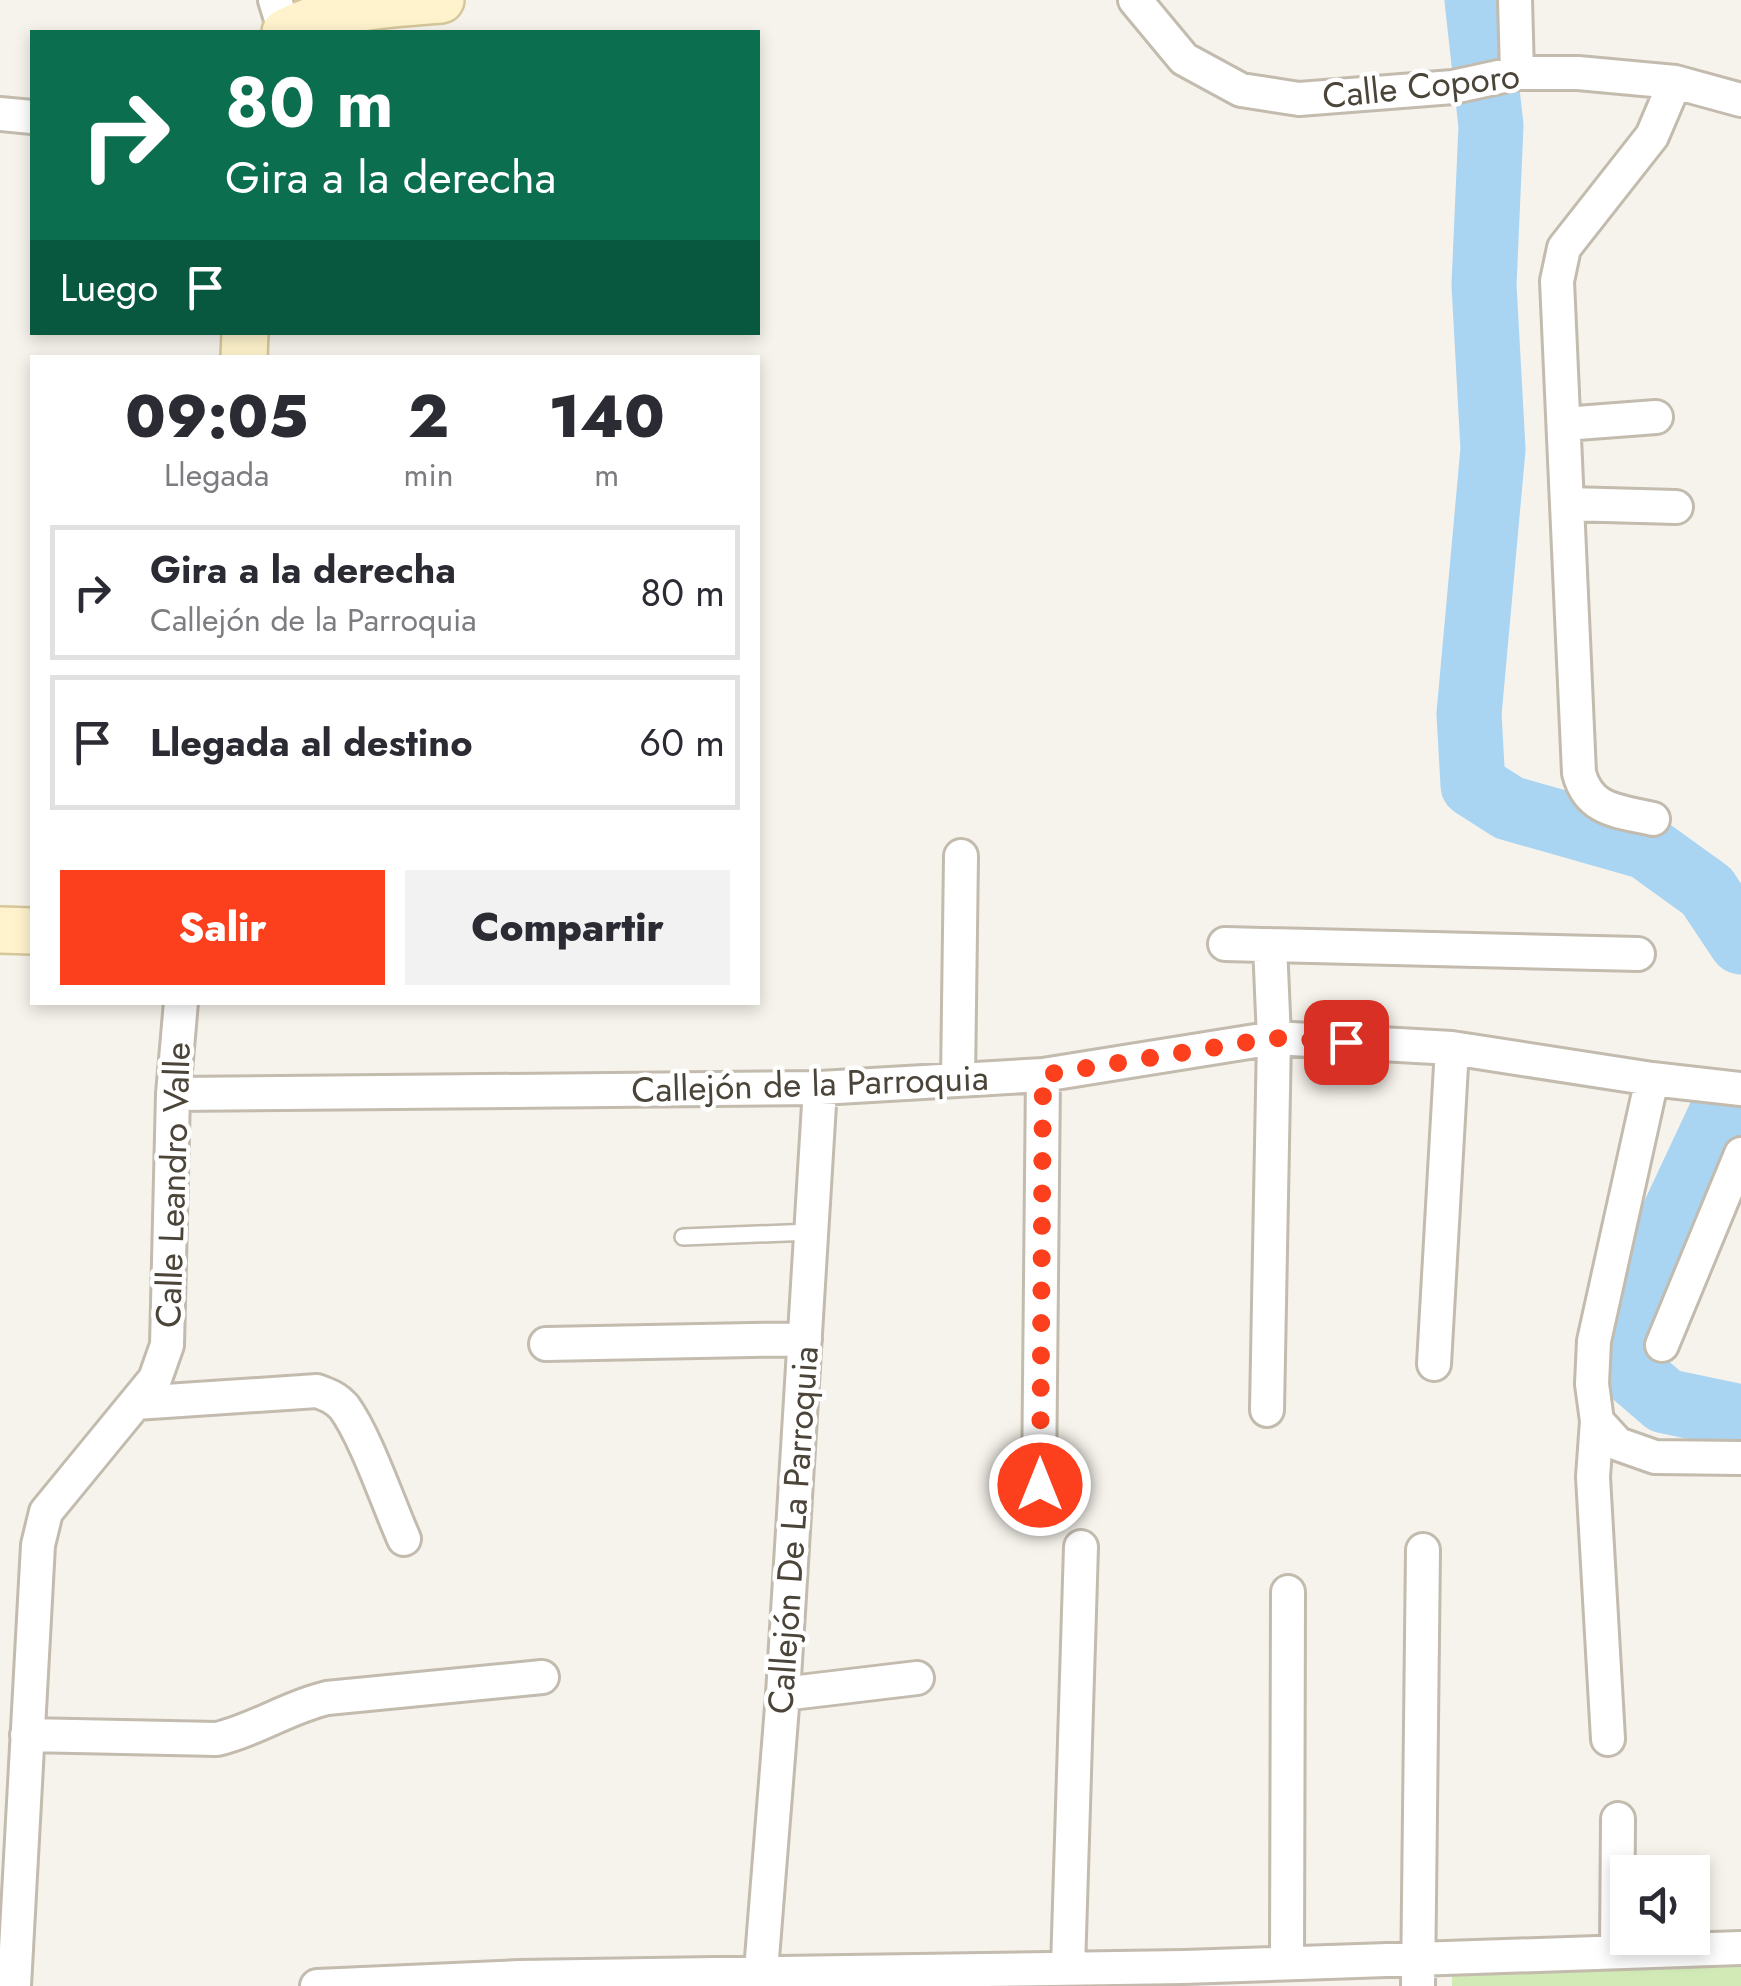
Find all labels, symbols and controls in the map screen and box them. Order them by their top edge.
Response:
street label: Calle Coporo [1320,51,1522,121]
text: 80 m [225,52,394,153]
icon: right [60,70,190,200]
text: Gira a la derecha [225,145,556,210]
text: Luego [60,260,158,315]
icon: arrive [178,260,233,315]
text: 09:05 [125,373,308,460]
text: 2 [408,373,449,460]
text: 140 [549,373,665,460]
text: Llegada [164,452,269,498]
text: min [403,452,454,498]
text: m [594,452,619,498]
text: Gira a la derecha [150,542,456,597]
icon: right [65,565,120,620]
text: 80 m [640,565,725,620]
text: Callejón de la Parroquia [150,597,477,643]
icon: arrive [65,715,120,770]
text: Llegada al destino [150,715,473,770]
text: 60 m [639,715,725,770]
button: Salir [60,870,385,985]
button: Compartir [405,870,730,985]
pin [1304,1000,1389,1085]
icon: arrive [1319,1015,1374,1070]
street label: Calle Leandro Valle [143,1041,203,1329]
street label: Callejón de la Parroquia [631,1053,989,1115]
street label: Callejón De La Parroquia [755,1344,831,1716]
position arrow [988,1433,1092,1537]
map controls [1610,1855,1710,1955]
button: sound [1610,1855,1710,1955]

